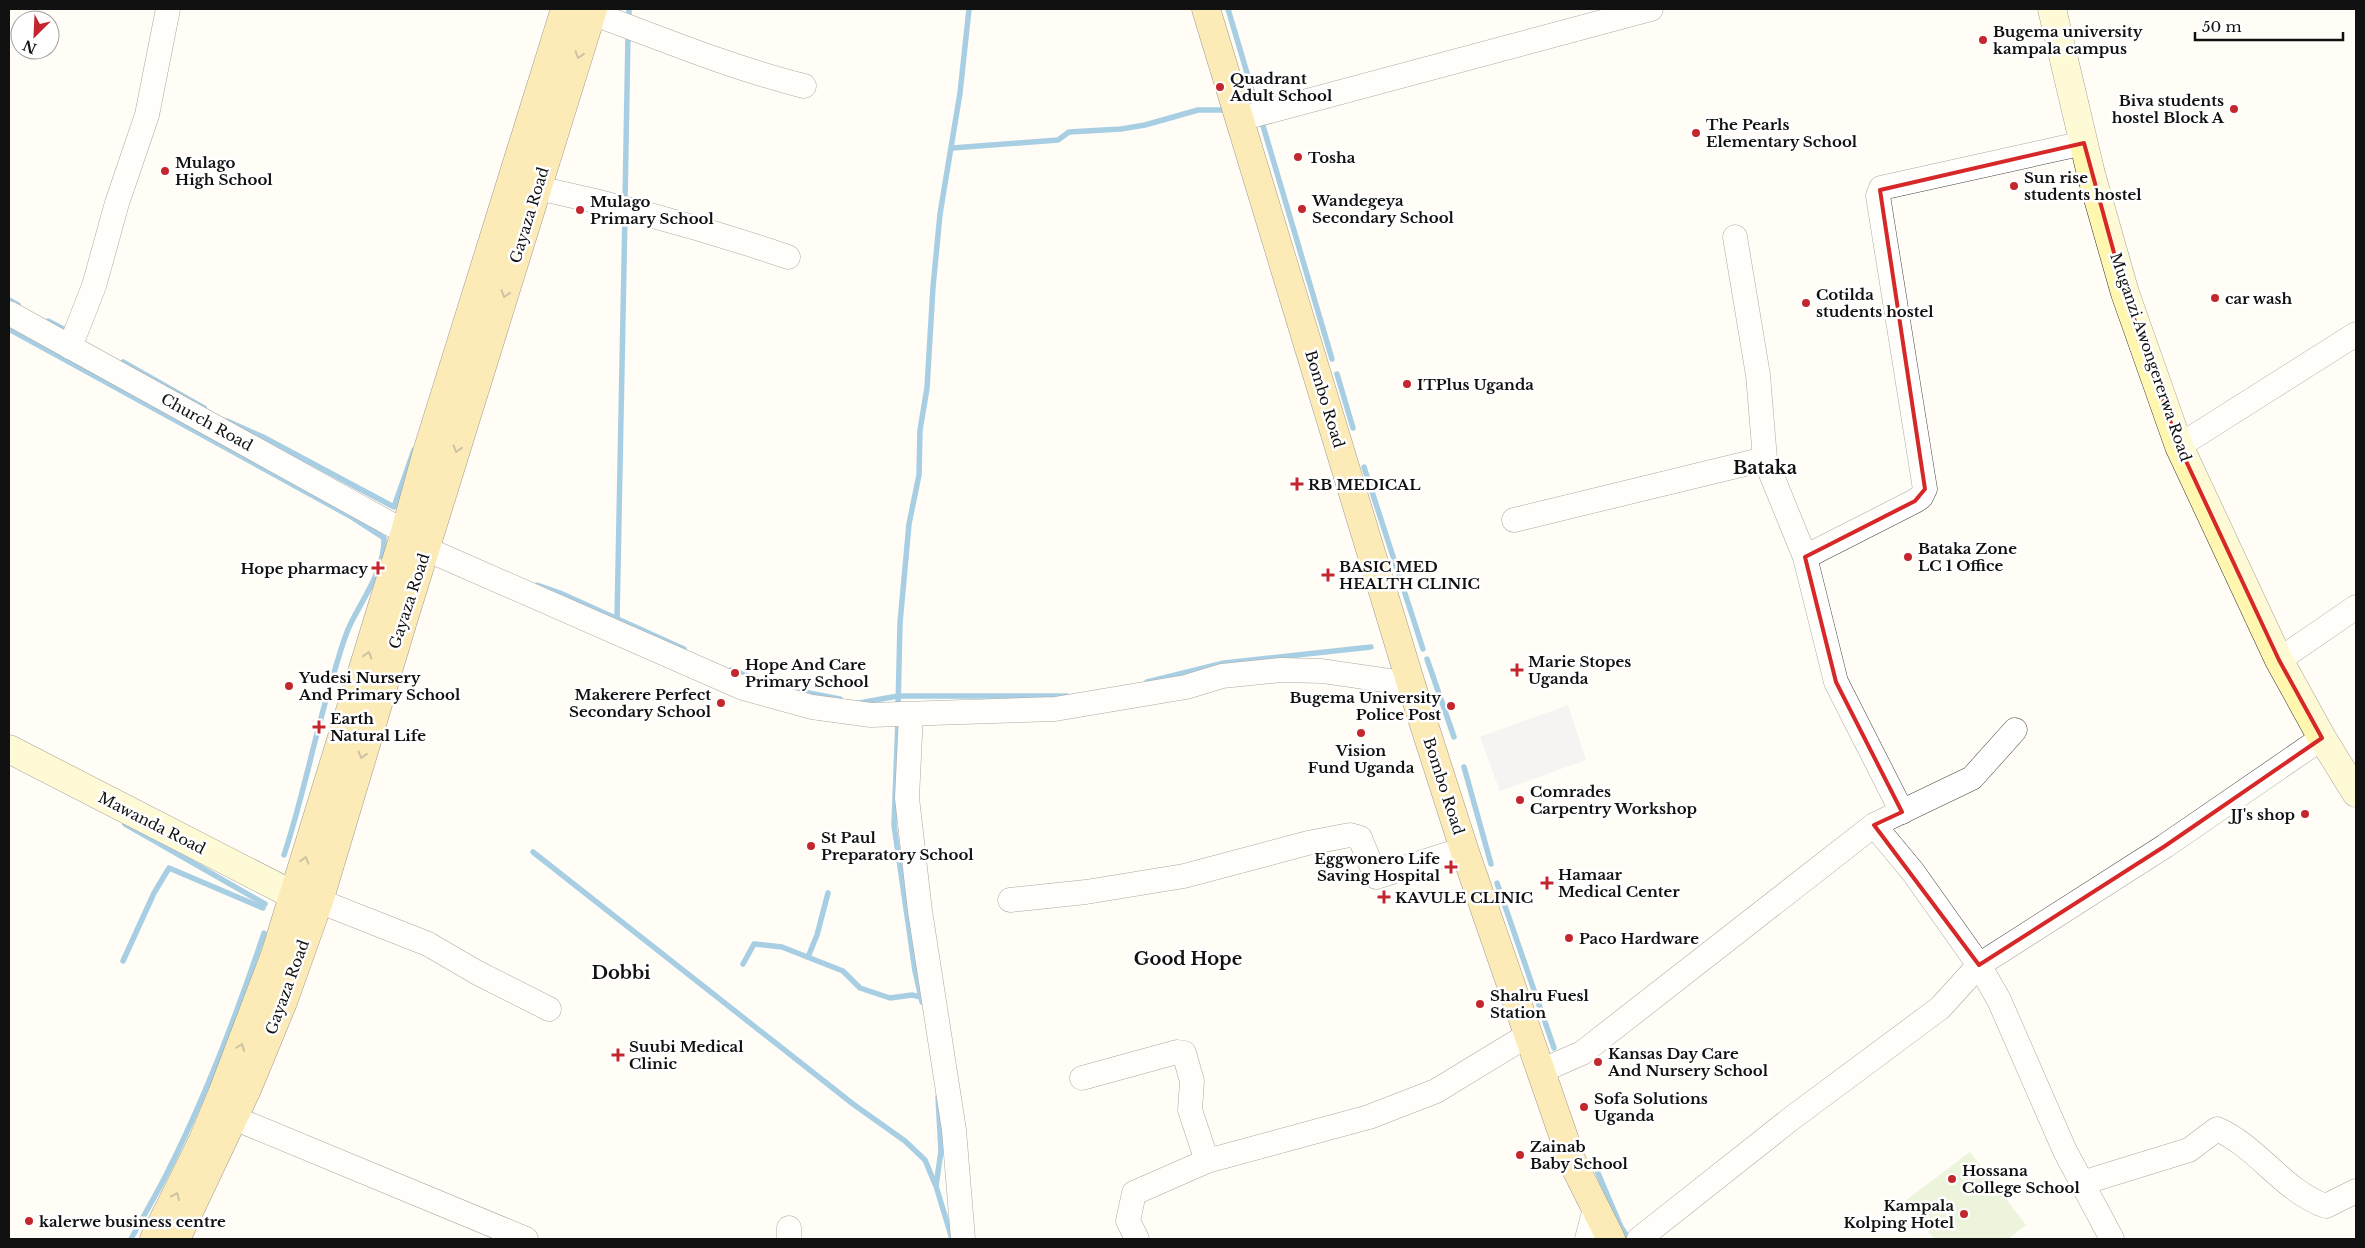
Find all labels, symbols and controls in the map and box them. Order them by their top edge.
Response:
north arrow [10,10,60,60]
scale bar [2195,10,2342,42]
text: 50 m [2202,17,2242,36]
place label: Bugema university kampala campus [1993,22,2143,58]
marker: Bugema university kampala campus [1977,34,1989,46]
text: N [20,36,39,58]
one-way arrow [574,51,584,59]
place label: Quadrant Adult School [1229,69,1333,105]
marker: Quadrant Adult School [1214,81,1226,93]
place label: Biva students hostel Block A [2112,91,2225,127]
marker: Biva students hostel Block A [2228,103,2240,115]
place label: The Pearls Elementary School [1706,115,1858,151]
marker: The Pearls Elementary School [1690,127,1702,139]
place label: Tosha [1308,148,1356,167]
marker: Tosha [1292,151,1304,163]
place label: Mulago High School [175,153,273,189]
marker: Mulago High School [159,165,171,177]
street label: Gayaza Road [505,165,553,265]
place label: Sun rise students hostel [2024,168,2142,204]
marker: Sun rise students hostel [2008,180,2020,192]
place label: Wandegeya Secondary School [1311,191,1455,227]
place label: Mulago Primary School [590,192,714,228]
marker: Wandegeya Secondary School [1296,203,1308,215]
marker: Mulago Primary School [574,204,586,216]
street label: Muganzi Awongererwa Road [2106,250,2196,464]
place label: Cotilda students hostel [1816,285,1934,321]
one-way arrow [500,289,510,298]
place label: car wash [2225,289,2293,308]
marker: car wash [2209,292,2221,304]
marker: Cotilda students hostel [1800,297,1812,309]
street label: Bombo Road [1301,348,1349,450]
place label: ITPlus Uganda [1417,375,1534,394]
marker: ITPlus Uganda [1401,378,1413,390]
street label: Church Road [158,389,256,455]
one-way arrow [452,445,462,453]
district label: Bataka [1733,457,1798,479]
place label: RB MEDICAL [1308,475,1421,494]
marker: RB MEDICAL [1290,477,1304,491]
place label: Bataka Zone LC 1 Office [1918,539,2017,575]
street label: Gayaza Road [385,551,433,651]
marker: Bataka Zone LC 1 Office [1902,551,1914,563]
place label: BASIC MED HEALTH CLINIC [1339,557,1480,593]
place label: Hope pharmacy [240,559,368,578]
marker: Hope pharmacy [372,562,384,574]
marker: BASIC MED HEALTH CLINIC [1321,568,1335,582]
one-way arrow [362,651,372,659]
place label: Marie Stopes Uganda [1528,652,1631,688]
place label: Hope And Care Primary School [745,655,869,691]
marker: Marie Stopes Uganda [1510,663,1524,677]
marker: Hope And Care Primary School [729,667,741,679]
place label: Yudesi Nursery And Primary School [298,668,461,704]
marker: Yudesi Nursery And Primary School [283,680,295,692]
place label: Makerere Perfect Secondary School [569,685,712,721]
place label: Bugema University Police Post [1289,688,1441,724]
marker: Makerere Perfect Secondary School [715,697,727,709]
marker: Bugema University Police Post [1445,700,1457,712]
place label: Earth Natural Life [330,709,426,745]
marker: Earth Natural Life [312,720,326,734]
marker: Vision Fund Uganda [1355,727,1367,739]
street label: Bombo Road [1419,735,1469,837]
place label: Vision Fund Uganda [1308,741,1415,777]
one-way arrow [358,750,368,759]
place label: Comrades Carpentry Workshop [1530,782,1697,818]
street label: Mawanda Road [95,788,209,858]
marker: Comrades Carpentry Workshop [1514,794,1526,806]
place label: JJ's shop [2228,805,2295,824]
marker: JJ's shop [2299,808,2311,820]
place label: St Paul Preparatory School [821,828,974,864]
marker: St Paul Preparatory School [805,840,817,852]
place label: Eggwonero Life Saving Hospital [1314,849,1441,885]
one-way arrow [300,857,310,865]
marker: Eggwonero Life Saving Hospital [1444,860,1458,874]
place label: Hamaar Medical Center [1558,865,1680,901]
marker: Hamaar Medical Center [1540,876,1554,890]
place label: KAVULE CLINIC [1395,888,1533,907]
marker: KAVULE CLINIC [1377,890,1391,904]
place label: Paco Hardware [1579,929,1699,948]
marker: Paco Hardware [1563,932,1575,944]
street label: Gayaza Road [261,937,313,1037]
district label: Good Hope [1134,948,1242,970]
district label: Dobbi [591,962,651,984]
place label: Shalru Fuesl Station [1490,986,1589,1022]
marker: Shalru Fuesl Station [1474,998,1486,1010]
place label: Suubi Medical Clinic [629,1037,744,1073]
one-way arrow [235,1043,246,1052]
place label: Kansas Day Care And Nursery School [1607,1044,1769,1080]
marker: Suubi Medical Clinic [611,1048,625,1062]
marker: Kansas Day Care And Nursery School [1592,1056,1604,1068]
place label: Sofa Solutions Uganda [1594,1089,1708,1125]
marker: Sofa Solutions Uganda [1578,1101,1590,1113]
place label: Zainab Baby School [1530,1137,1628,1173]
marker: Zainab Baby School [1514,1149,1526,1161]
place label: Hossana College School [1962,1161,2080,1197]
marker: Hossana College School [1946,1173,1958,1185]
one-way arrow [170,1192,181,1201]
place label: Kampala Kolping Hotel [1844,1196,1955,1232]
marker: Kampala Kolping Hotel [1958,1208,1970,1220]
place label: kalerwe business centre [39,1212,226,1231]
marker: kalerwe business centre [23,1215,35,1227]

